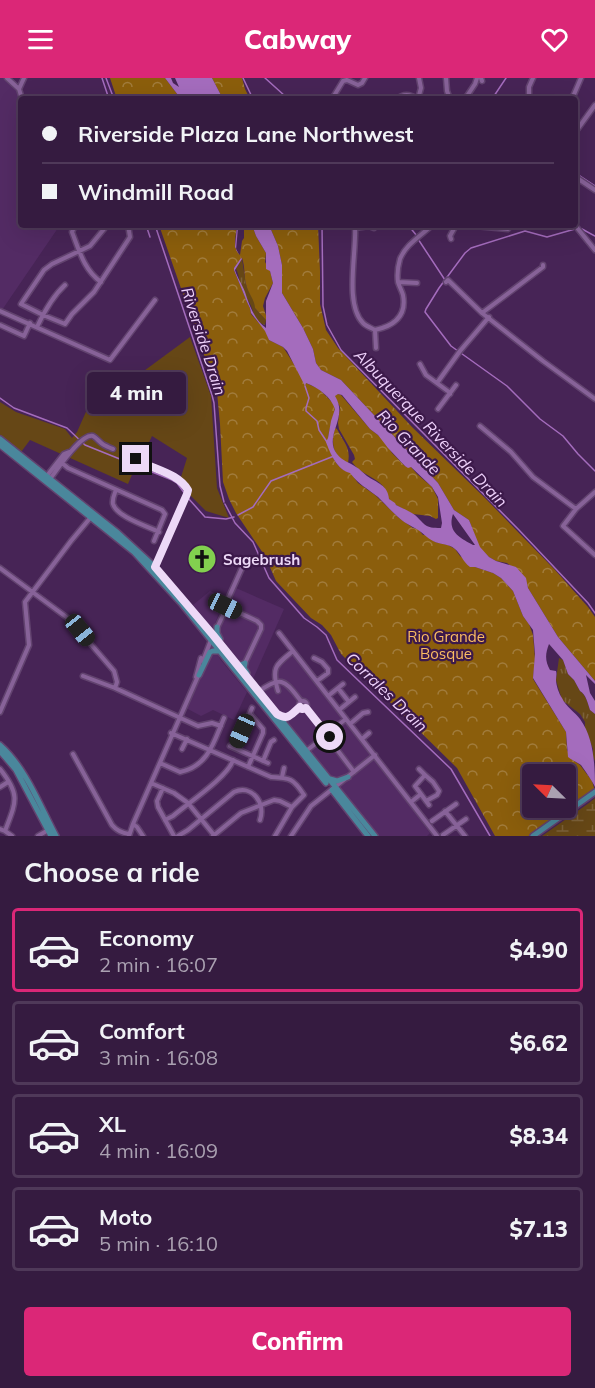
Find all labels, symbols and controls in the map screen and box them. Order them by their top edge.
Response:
text: Cabway [244,22,351,56]
icon: menu [24,23,57,56]
icon: heart [538,23,571,56]
text: Riverside Plaza Lane Northwest [78,120,413,148]
text: Windmill Road [78,178,234,206]
water label: Riverside Drain [177,284,231,398]
water label: Albuquerque Riverside Drain [350,344,512,511]
callout: 4 min [86,372,186,414]
text: 4 min [110,380,163,405]
water label: Rio Grande [373,405,445,479]
route end [122,445,149,472]
church icon: Sagebrush [186,543,218,575]
place label: Sagebrush [223,550,300,569]
car [205,590,245,622]
car [62,610,98,650]
park label: Rio Grande Bosque [407,627,485,663]
water label: Corrales Drain [342,648,432,736]
car [226,711,258,751]
route start [316,723,343,750]
north arrow [522,764,576,818]
map controls [522,764,576,818]
text: Choose a ride [24,855,200,889]
icon: car [27,923,81,977]
text: Economy [99,924,194,952]
text: $4.90 [509,936,568,964]
text: 2 min · 16:07 [99,952,218,977]
icon: car [27,1016,81,1070]
text: Comfort [99,1017,185,1045]
text: $6.62 [509,1029,568,1057]
text: 3 min · 16:08 [99,1045,218,1070]
icon: car [27,1109,81,1163]
text: XL [99,1110,126,1138]
text: $8.34 [509,1122,568,1150]
text: 4 min · 16:09 [99,1138,218,1163]
icon: car [27,1202,81,1256]
text: Moto [99,1203,152,1231]
text: $7.13 [509,1215,568,1243]
text: 5 min · 16:10 [99,1231,218,1256]
button: Confirm [24,1307,571,1376]

